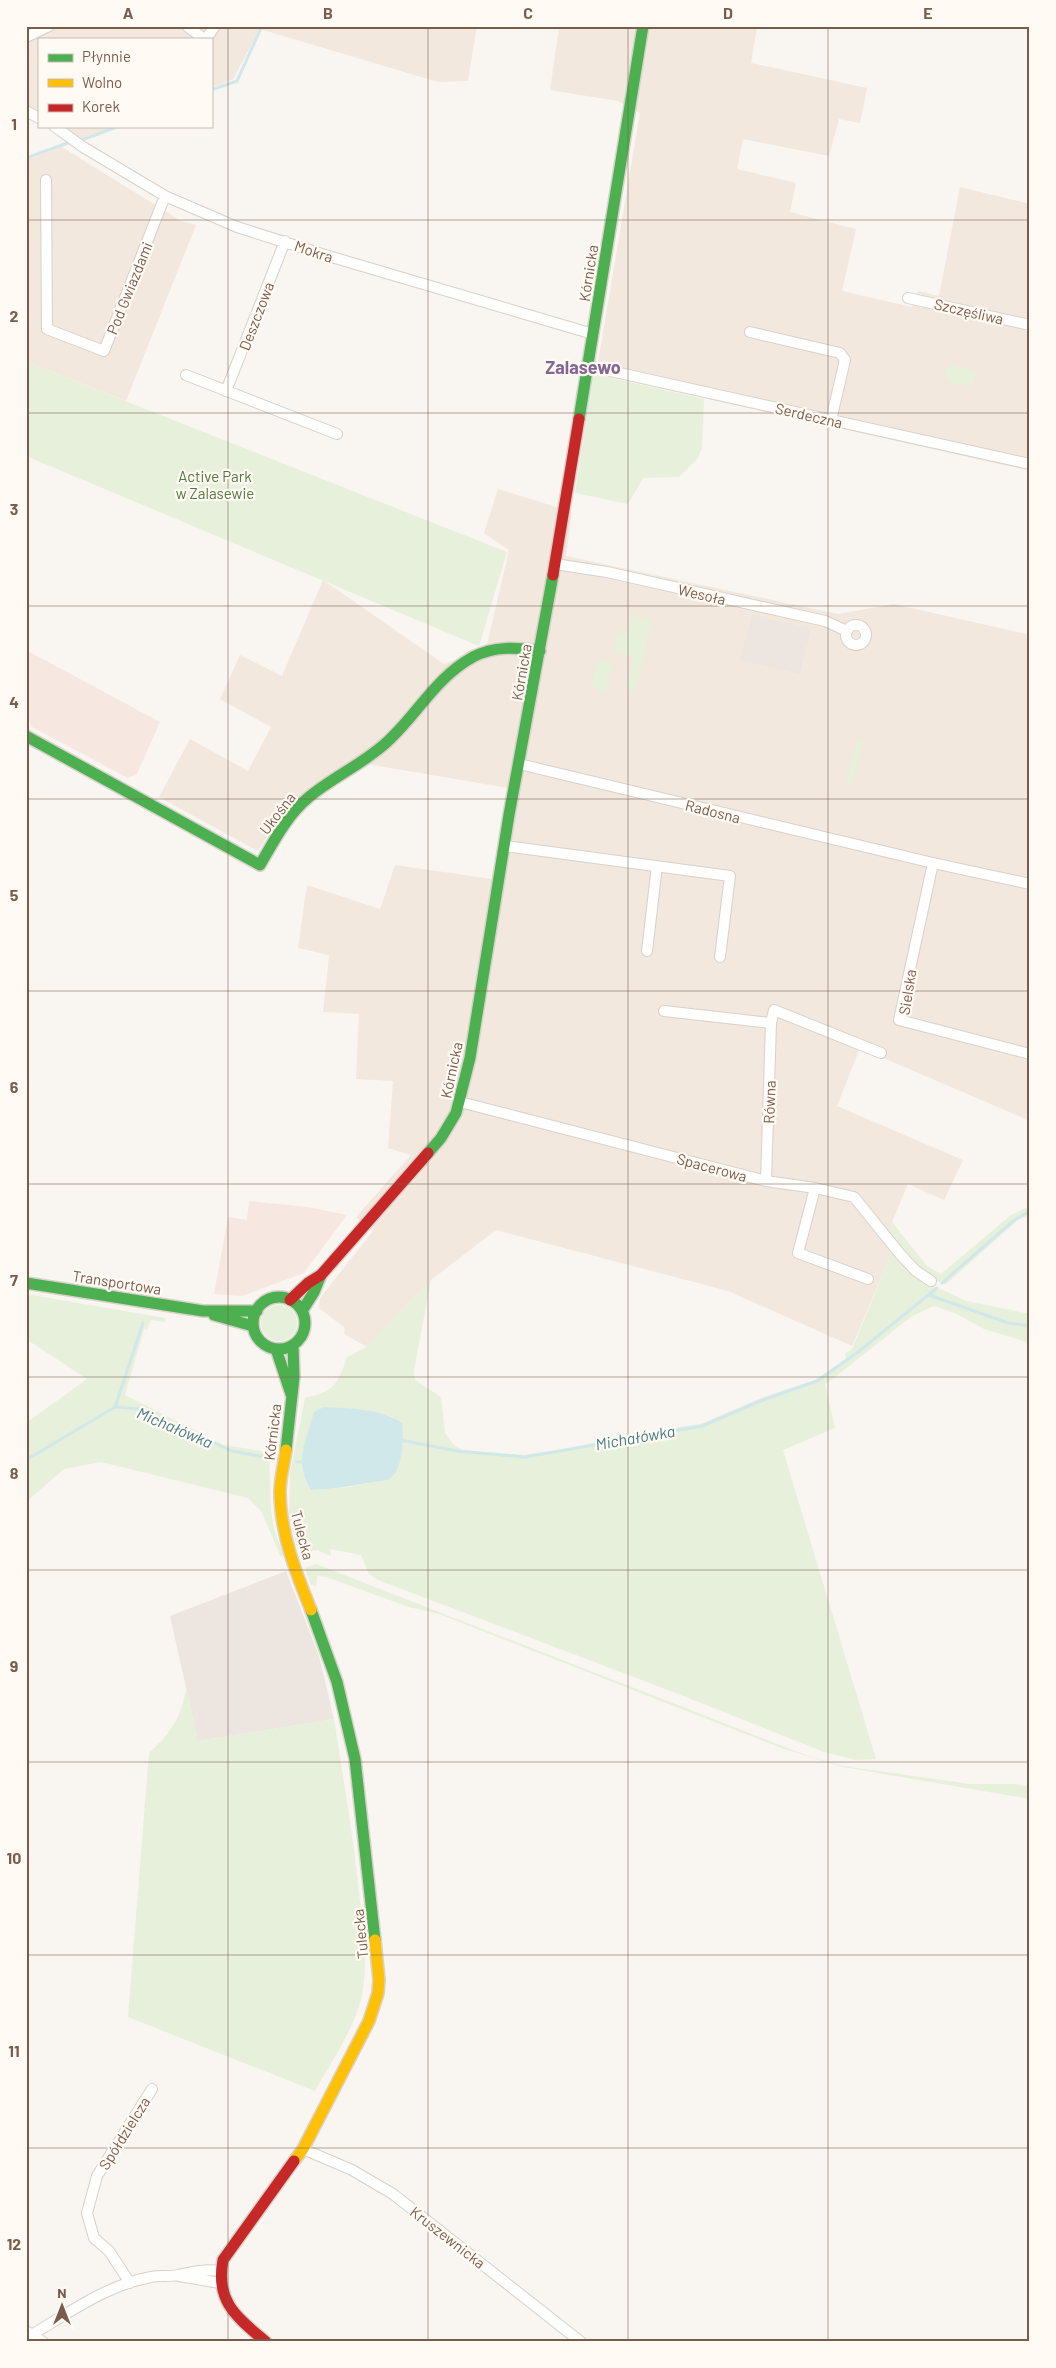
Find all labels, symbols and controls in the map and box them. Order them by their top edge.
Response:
text: A [123,3,134,22]
text: B [323,3,333,22]
text: C [523,3,533,22]
text: D [723,3,733,22]
text: E [923,3,933,22]
legend [38,38,212,128]
text: Płynnie [82,47,131,65]
text: Wolno [82,73,122,91]
text: Korek [82,97,120,115]
text: 1 [11,114,17,133]
street label: Mokra [292,236,336,266]
street label: Pod Gwiazdami [102,239,156,337]
street label: Kórnicka [575,243,601,303]
street label: Deszczowa [235,279,277,353]
street label: Szczęśliwa [933,294,1005,328]
text: 2 [10,306,19,325]
district label: Zalasewo [545,356,621,378]
street label: Serdeczna [774,399,844,431]
park label: Active Park w Zalasewie [176,467,254,502]
text: 3 [10,499,18,518]
street label: Wesoła [676,580,728,608]
street label: Kórnicka [507,642,535,702]
text: 4 [9,692,19,711]
street label: Ukośna [255,788,299,838]
street label: Radosna [684,795,742,827]
text: 5 [10,885,19,904]
street label: Sielska [894,968,920,1016]
street label: Kórnicka [436,1040,466,1100]
text: 6 [10,1077,19,1096]
street label: Równa [759,1080,779,1124]
street label: Spacerowa [675,1149,749,1185]
street label: Transportowa [71,1266,163,1298]
text: 7 [10,1270,18,1289]
water label: Michałówka [134,1403,216,1451]
street label: Kórnicka [260,1403,284,1461]
water label: Michałówka [594,1421,676,1453]
text: 8 [10,1463,19,1482]
street label: Tulecka [288,1508,318,1562]
text: 9 [10,1656,18,1675]
text: 10 [7,1848,21,1867]
street label: Tulecka [348,1908,372,1960]
text: 11 [8,2041,20,2060]
street label: Spółdzielcza [95,2093,153,2173]
street label: Kruszewnicka [407,2202,489,2272]
text: 12 [7,2234,21,2253]
north arrow [38,2280,88,2330]
text: N [57,2284,67,2301]

